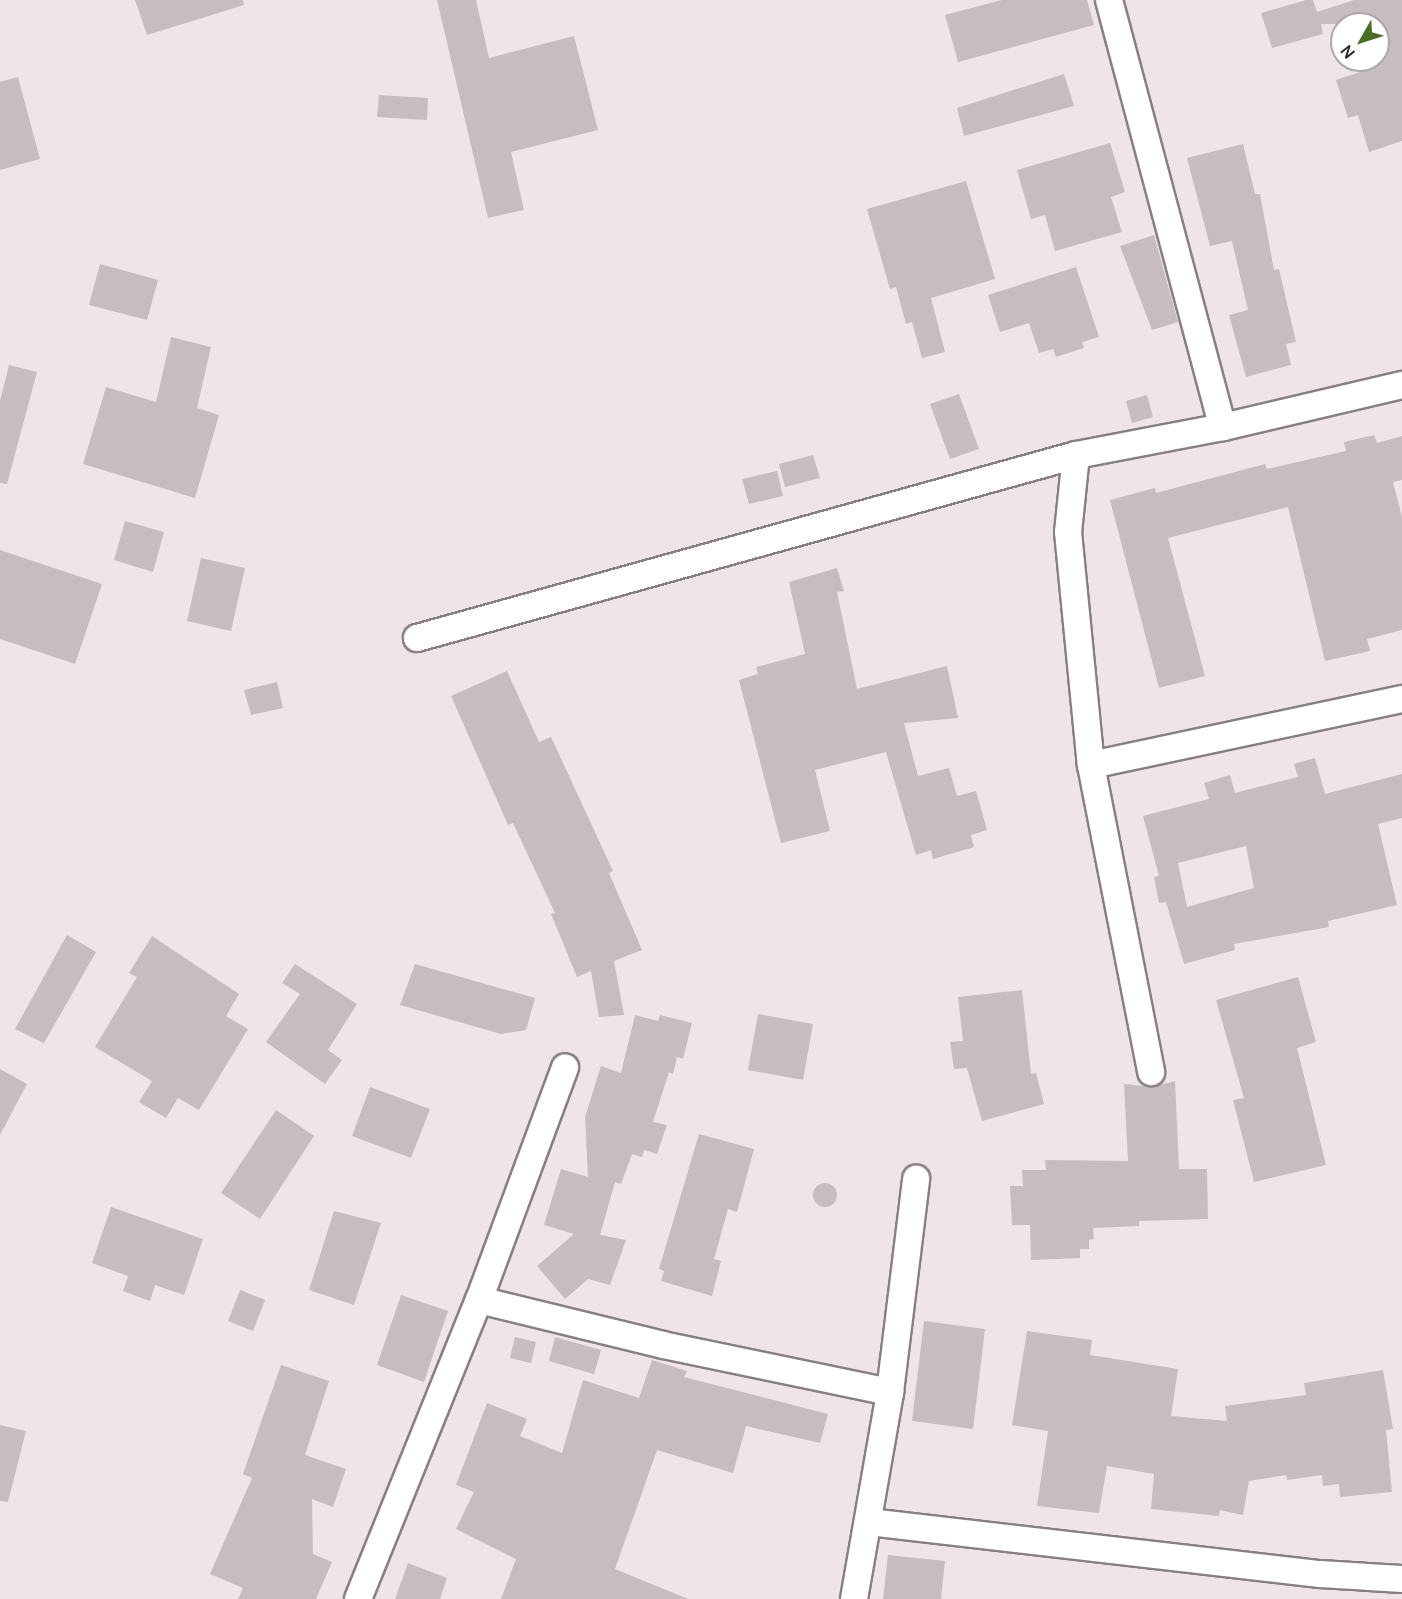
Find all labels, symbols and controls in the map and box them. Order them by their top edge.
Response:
north arrow [1330,12,1390,72]
text: N [1335,41,1360,63]

